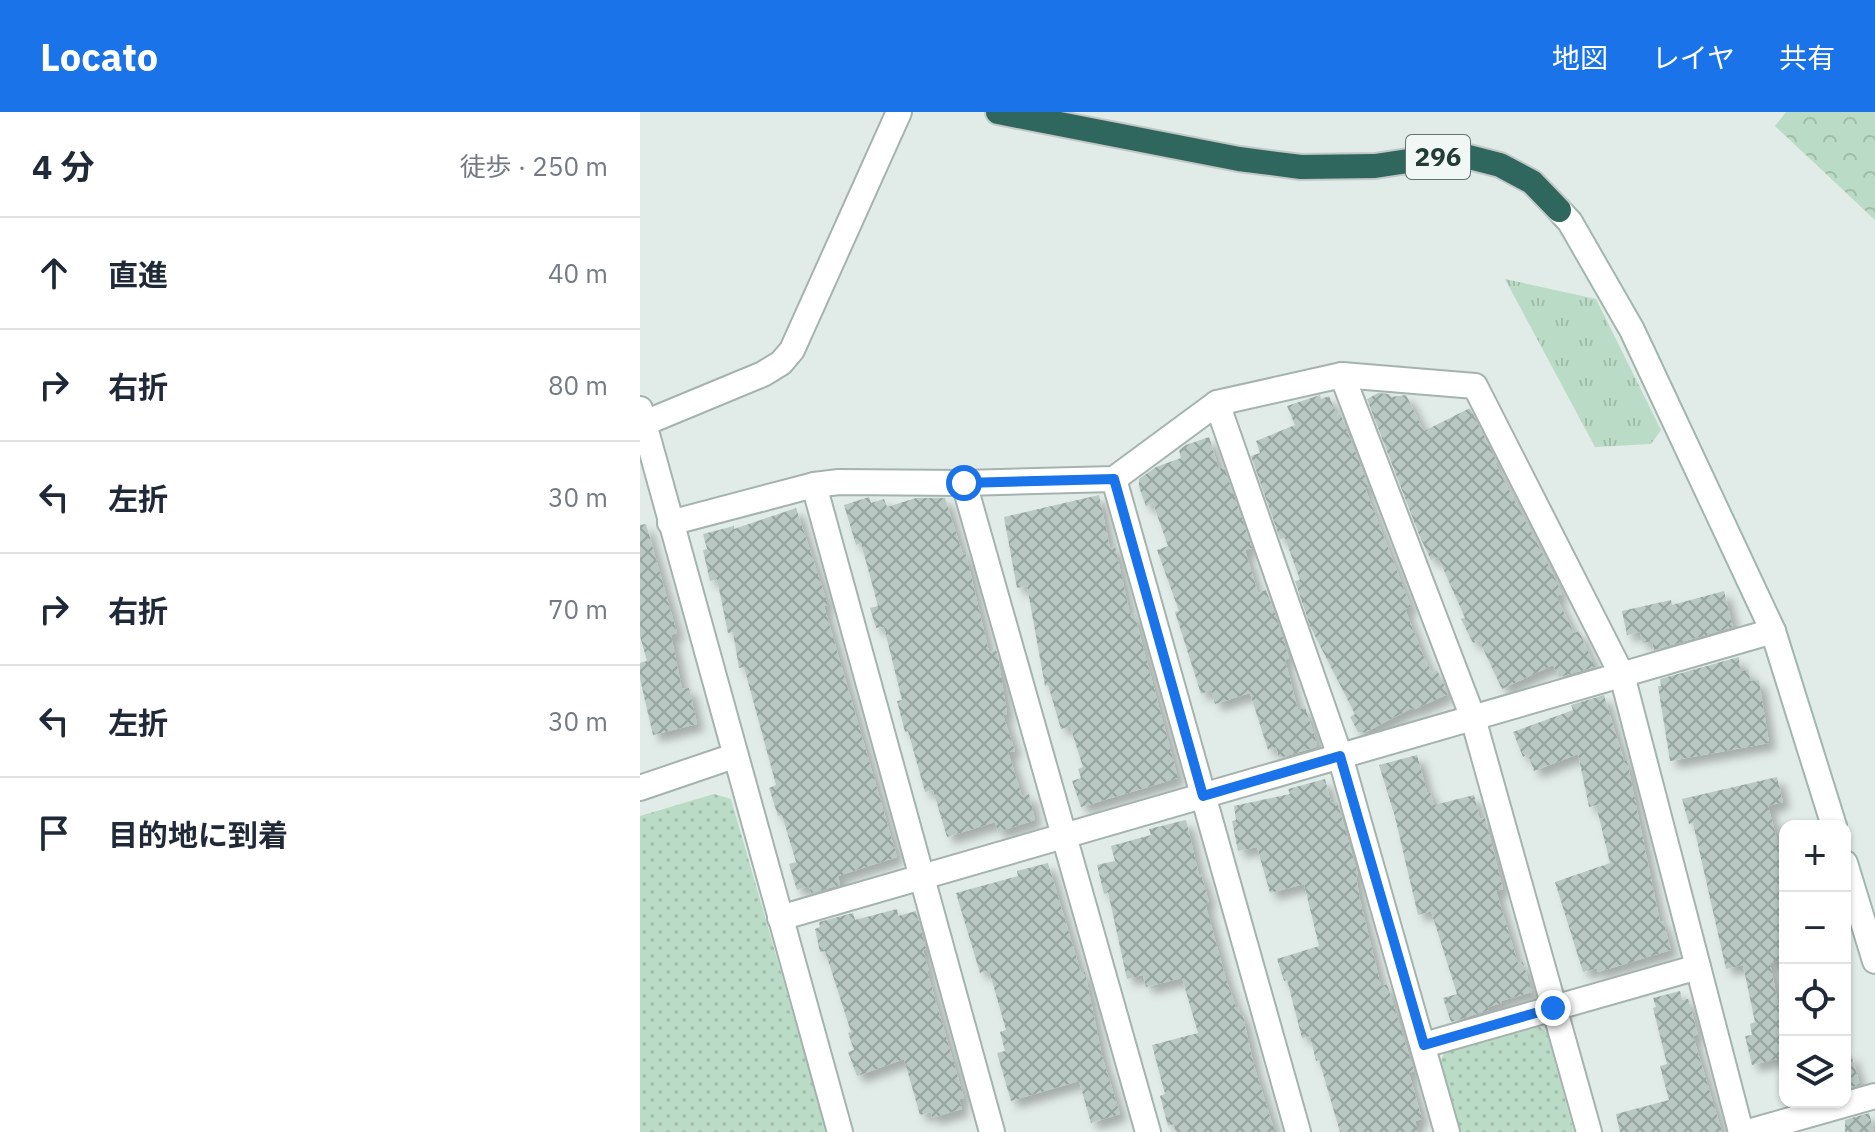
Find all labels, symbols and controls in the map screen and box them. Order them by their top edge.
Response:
text: Locato [40,32,158,81]
text: 地図 [1552,39,1608,76]
text: レイヤ [1652,39,1735,76]
text: 共有 [1779,39,1835,76]
road number: 296 [1406,135,1470,179]
text: 4 分 [32,144,94,188]
text: 徒歩 · 250 m [460,149,608,183]
icon: ahead [32,251,76,295]
text: 直進 [108,255,168,294]
text: 40 m [548,256,608,290]
icon: right [32,363,76,407]
text: 右折 [108,367,168,406]
text: 80 m [548,368,608,402]
route start [946,465,982,501]
icon: left [32,475,76,519]
text: 左折 [108,479,168,518]
text: 30 m [548,480,608,514]
icon: right [32,587,76,631]
text: 右折 [108,591,168,630]
text: 70 m [548,592,608,626]
icon: left [32,699,76,743]
text: 左折 [108,703,168,742]
text: 30 m [548,704,608,738]
icon: arrive [32,811,76,855]
text: 目的地に到着 [108,815,288,854]
map controls [1779,820,1851,1108]
button: + [1779,820,1851,892]
button: − [1779,892,1851,964]
button: locate [1779,964,1851,1036]
route end [1535,990,1571,1026]
button: layers [1779,1036,1851,1108]

